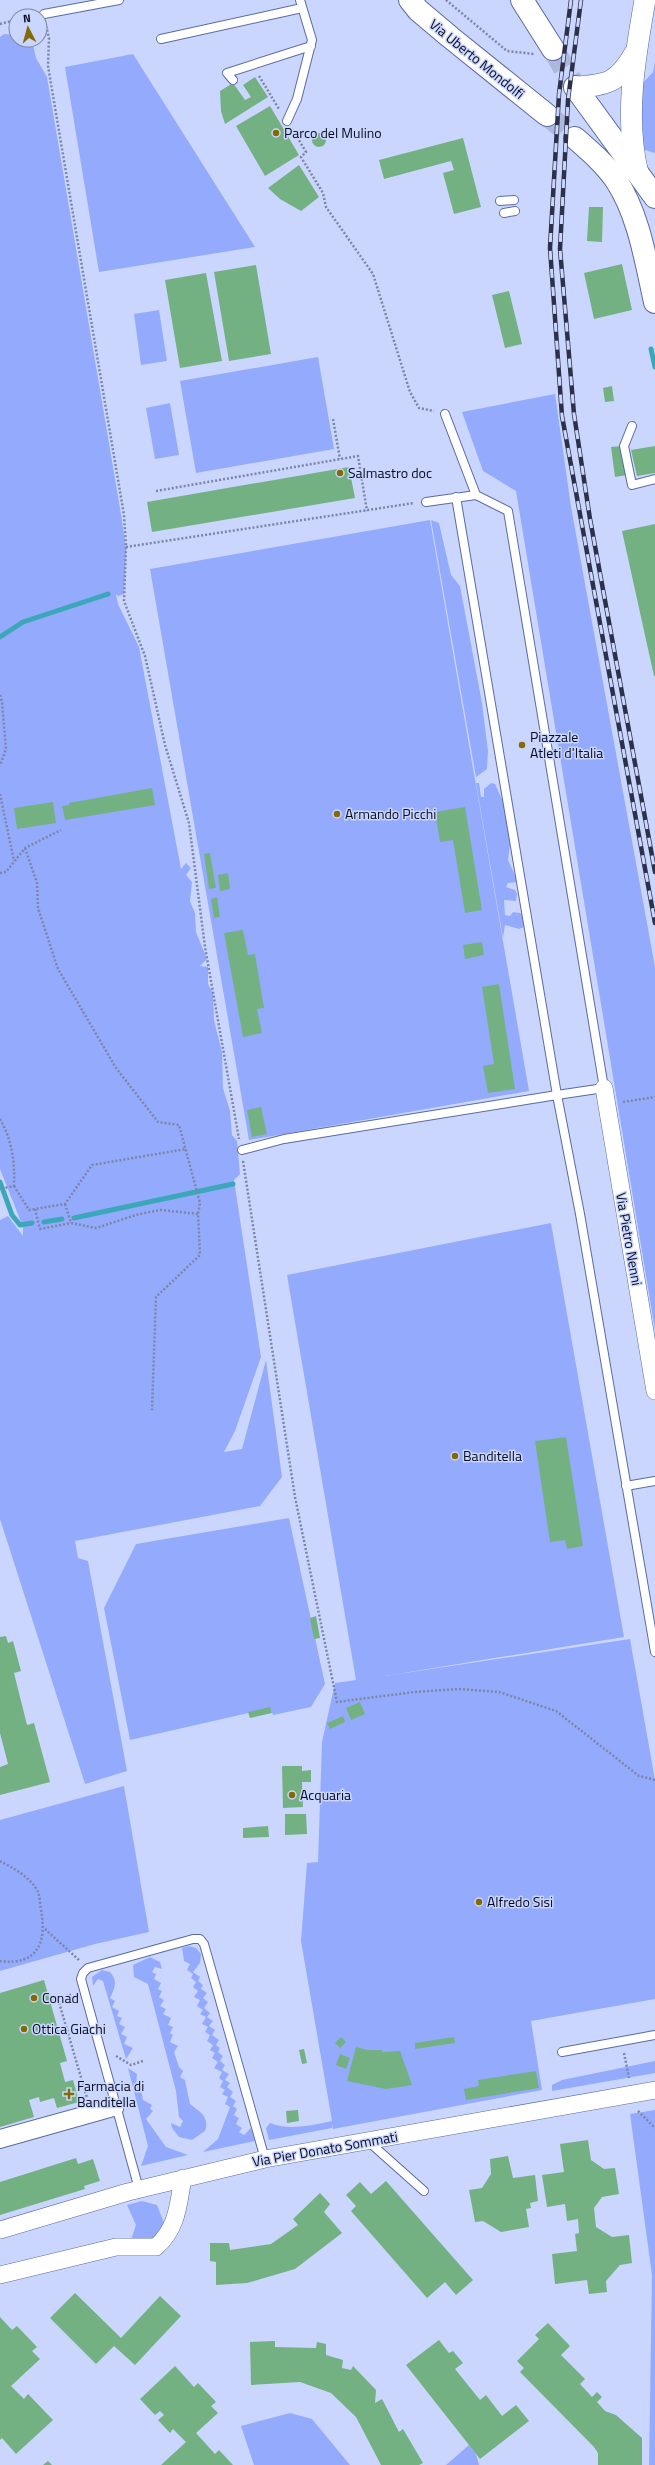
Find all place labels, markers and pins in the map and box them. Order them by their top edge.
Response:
place label: Parco del Mulino [284,122,382,143]
marker: Parco del Mulino [271,128,281,138]
place label: Salmastro doc [348,462,432,483]
marker: Salmastro doc [335,468,345,478]
place label: Piazzale Atleti d'Italia [530,726,603,763]
marker: Piazzale Atleti d'Italia [517,740,527,750]
place label: Armando Picchi [345,803,436,824]
marker: Armando Picchi [332,809,342,819]
place label: Banditella [463,1445,522,1466]
marker: Banditella [450,1451,460,1461]
place label: Acquaria [300,1784,351,1805]
marker: Acquaria [287,1790,297,1800]
place label: Alfredo Sisi [487,1891,553,1912]
marker: Alfredo Sisi [474,1897,484,1907]
place label: Conad [42,1987,79,2008]
marker: Conad [29,1993,39,2003]
place label: Ottica Giachi [32,2018,106,2039]
marker: Ottica Giachi [19,2024,29,2034]
place label: Farmacia di Banditella [77,2075,144,2112]
marker: Farmacia di Banditella [64,2089,74,2099]

